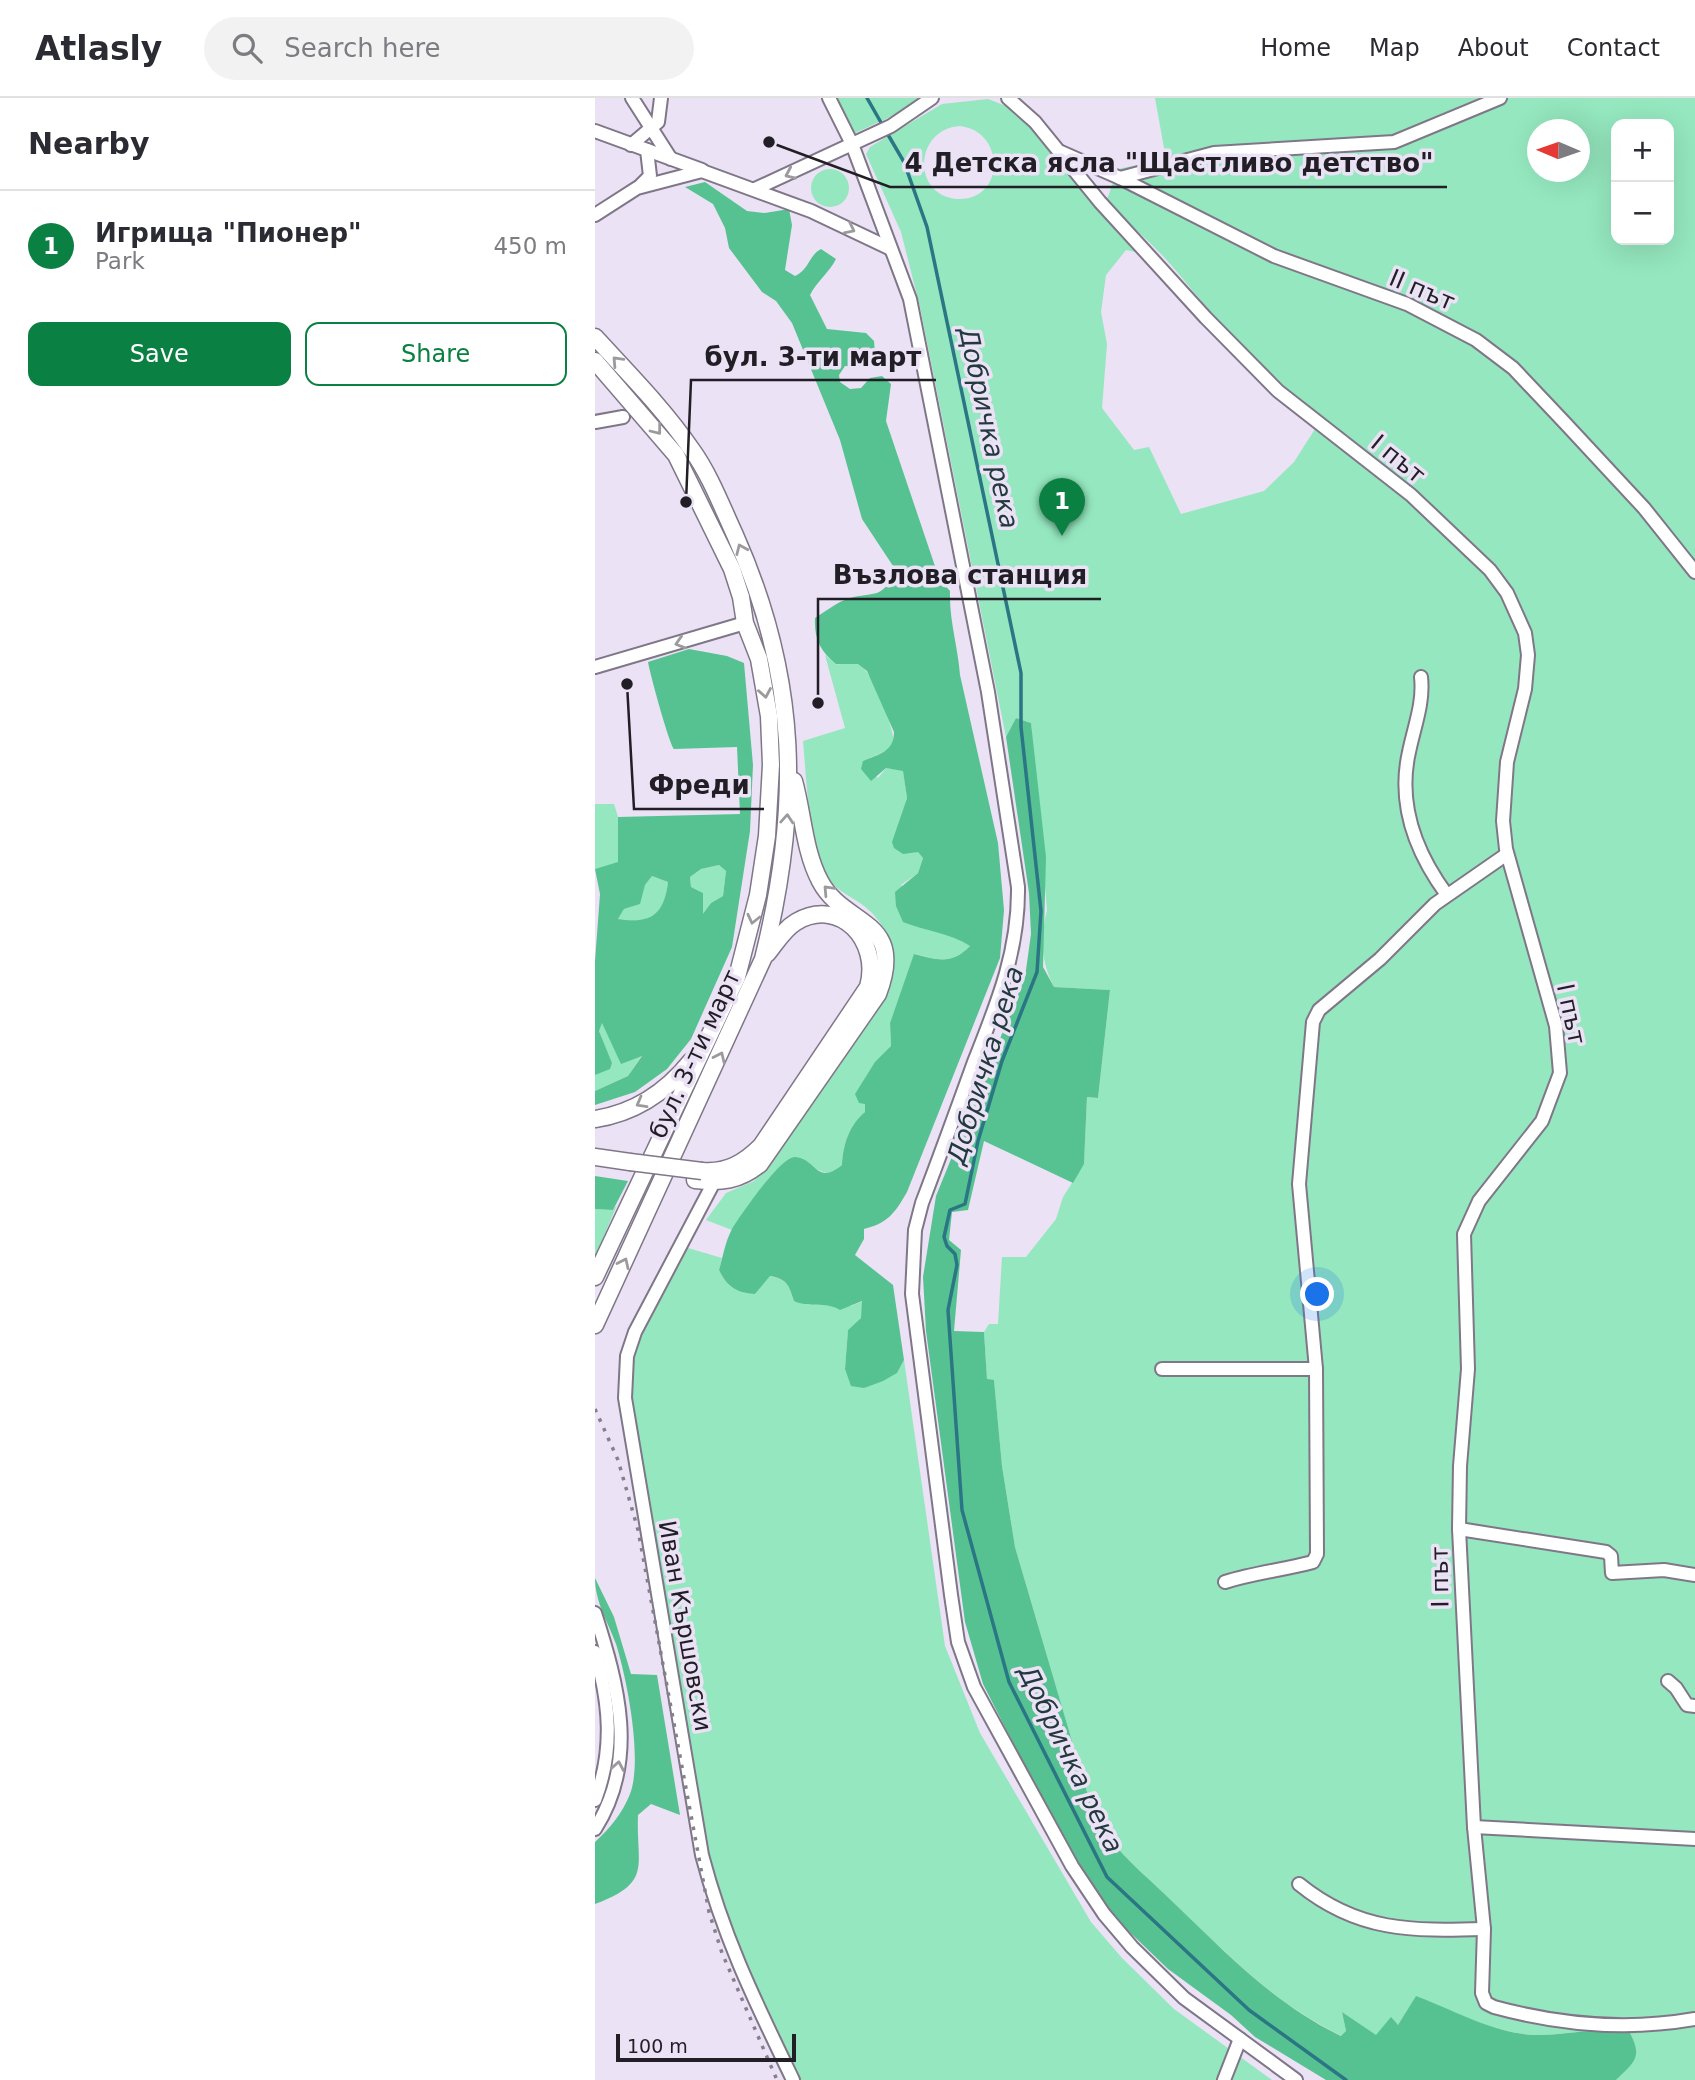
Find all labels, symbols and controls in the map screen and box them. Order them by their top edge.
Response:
search box [204,17,694,80]
text: Atlasly [35,29,162,68]
icon: search [228,29,266,67]
text: Search here [284,33,441,63]
text: Home [1260,34,1331,62]
text: Map [1369,34,1420,62]
text: About [1458,34,1529,62]
text: Contact [1567,34,1660,62]
north arrow [1527,119,1590,182]
map controls [1611,119,1674,245]
button: + [1611,119,1674,182]
text: Nearby [28,126,150,161]
callout: 4 Детска ясла "Щастливо детство" [890,140,1447,187]
text: 4 Детска ясла "Щастливо детство" [904,148,1434,178]
one-way arrow [785,166,797,180]
button: − [1611,182,1674,245]
text: Игрища "Пионер" [95,218,362,248]
one-way arrow [843,221,855,235]
text: 1 [43,233,59,259]
text: 450 m [493,233,567,259]
text: Park [95,248,145,274]
street label: ІІ път [1385,264,1459,316]
button: Save [28,322,291,386]
button: Share [305,322,567,386]
water label: Добричка река [953,324,1025,531]
callout: бул. 3-ти март [691,333,936,380]
text: бул. 3-ти март [705,342,921,372]
one-way arrow [612,356,625,369]
one-way arrow [649,422,662,434]
street label: І път [1365,429,1431,489]
pin: 1 [1039,478,1085,536]
one-way arrow [735,544,749,556]
callout: Възлова станция [818,552,1101,599]
text: Възлова станция [833,560,1087,590]
one-way arrow [674,634,686,649]
one-way arrow [757,687,772,699]
callout: Фреди [634,762,764,809]
text: Фреди [648,770,750,800]
one-way arrow [779,813,794,824]
one-way arrow [824,885,836,898]
one-way arrow [746,913,761,925]
water label: Добричка река [940,963,1029,1168]
street label: бул. 3-ти март [644,965,746,1143]
street label: І път [1551,981,1591,1047]
one-way arrow [712,1052,726,1064]
one-way arrow [636,1095,648,1109]
one-way arrow [616,1258,630,1270]
your location [1300,1277,1334,1311]
street label: Иван Кършовски [653,1518,717,1734]
street label: І път [1425,1546,1455,1608]
water label: Добричка река [1012,1659,1129,1858]
one-way arrow [610,1760,625,1771]
scale bar [616,2031,796,2063]
text: 100 m [627,2035,688,2057]

